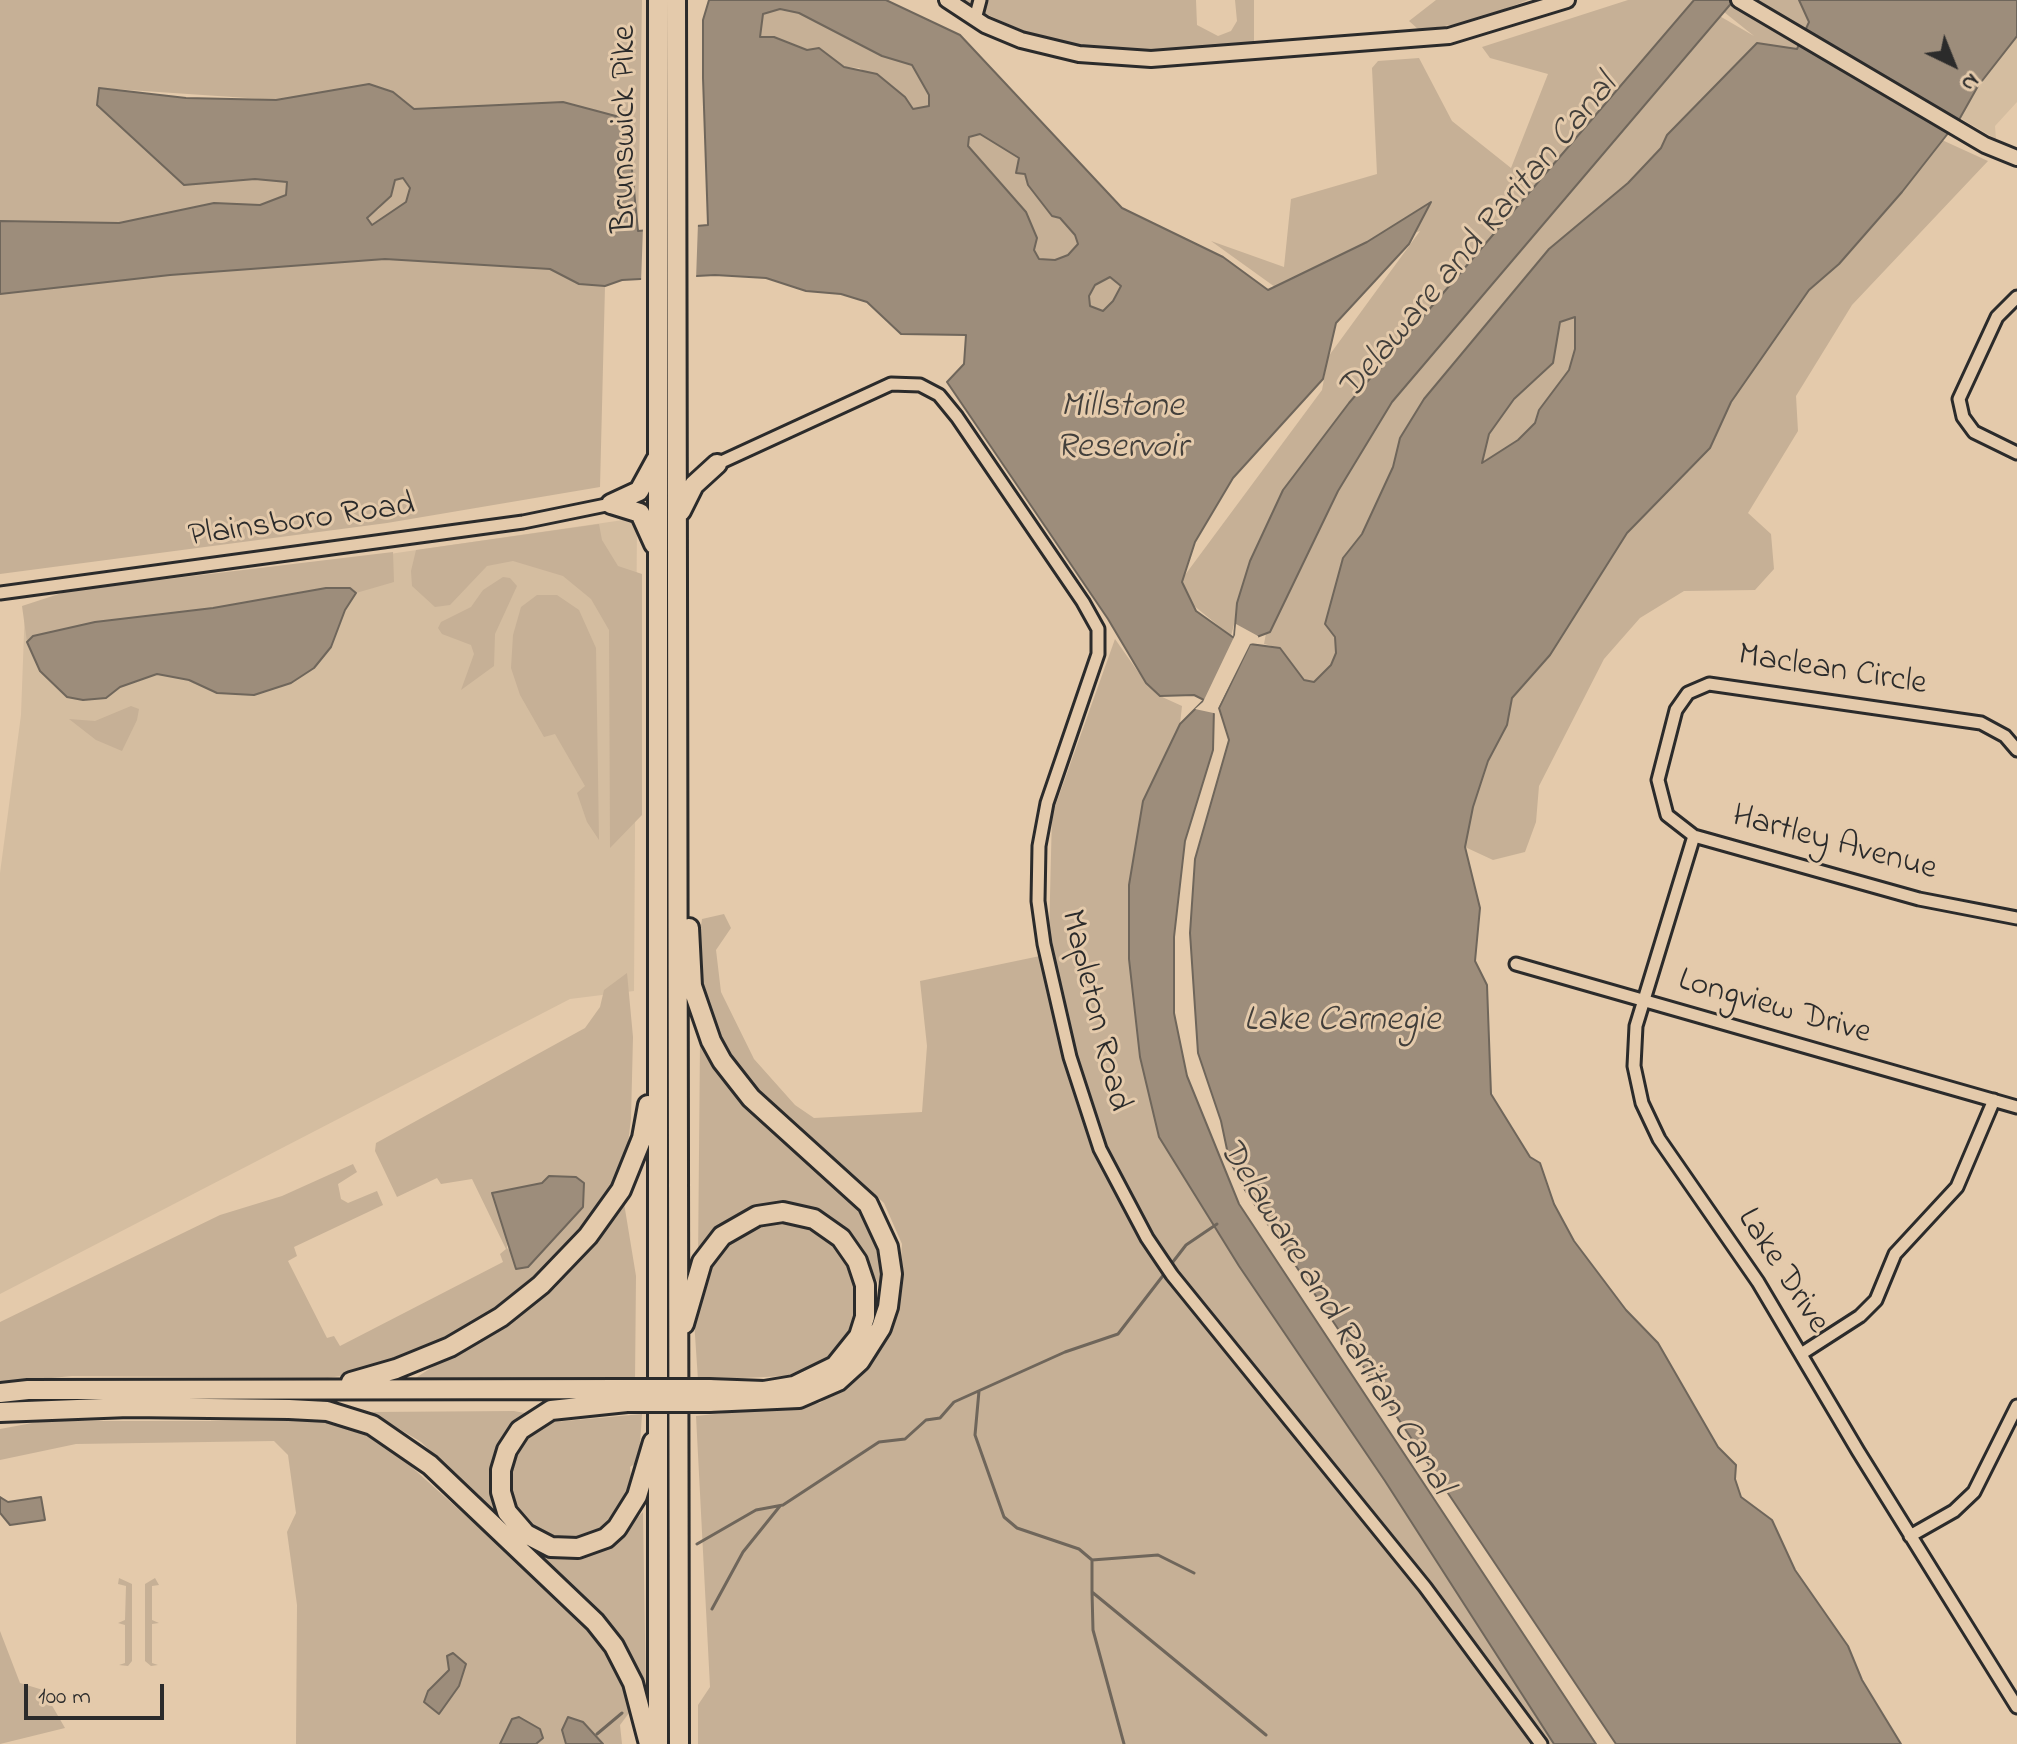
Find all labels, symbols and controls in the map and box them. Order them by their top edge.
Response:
north arrow [1913,24,1993,104]
street label: Brunswick Pike [607,25,647,233]
text: N [1953,65,1986,98]
water label: Delaware and Raritan Canal [1331,67,1629,411]
water label: Millstone Reservoir [1056,387,1188,472]
street label: Plainsboro Road [186,487,418,559]
street label: Maclean Circle [1735,637,1929,707]
street label: Hartley Avenue [1727,798,1941,892]
street label: Mapleton Road [1048,906,1138,1116]
street label: Longview Drive [1673,962,1875,1056]
water label: Lake Carnegie [1244,1001,1440,1045]
water label: Delaware and Raritan Canal [1206,1132,1460,1504]
street label: Lake Drive [1726,1202,1836,1342]
scale bar [28,1668,168,1718]
text: 100 m [38,1680,91,1715]

